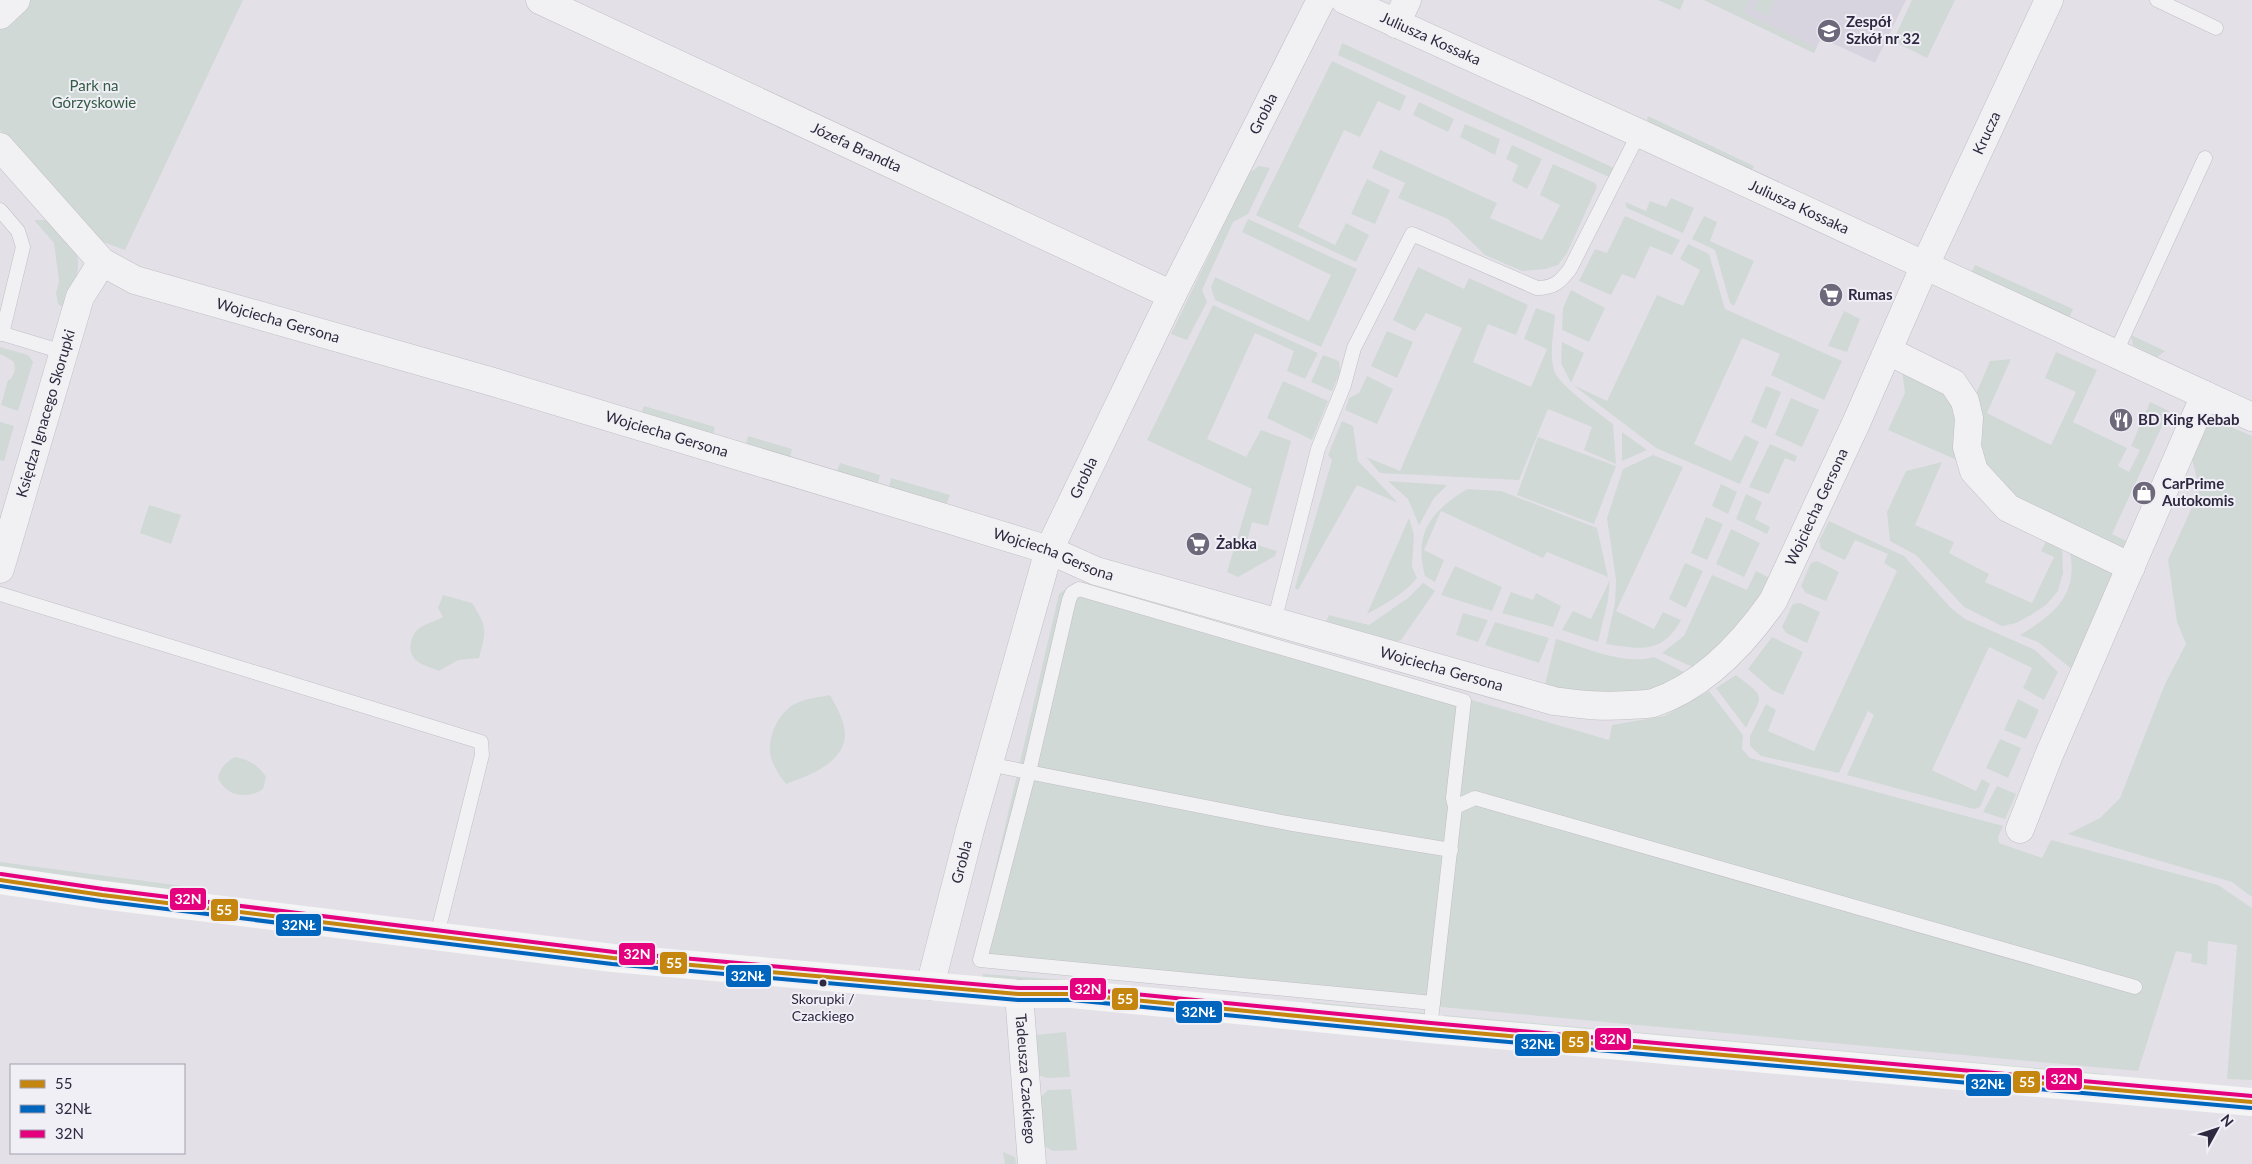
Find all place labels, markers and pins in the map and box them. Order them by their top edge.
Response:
place label: Zespół Szkół nr 32 [1846,12,1920,47]
school or university icon: Zespół Szkół nr 32 [1816,18,1842,44]
supermarket icon: Rumas [1818,282,1844,308]
place label: Rumas [1848,285,1893,303]
restaurant icon: BD King Kebab [2108,407,2134,433]
place label: BD King Kebab [2138,410,2239,428]
place label: CarPrime Autokomis [2161,474,2234,509]
shop icon: CarPrime Autokomis [2131,480,2157,506]
supermarket icon: Żabka [1185,531,1211,557]
place label: Żabka [1216,534,1257,552]
marker: Skorupki / Czackiego [818,978,828,988]
place label: Skorupki / Czackiego [791,990,855,1024]

